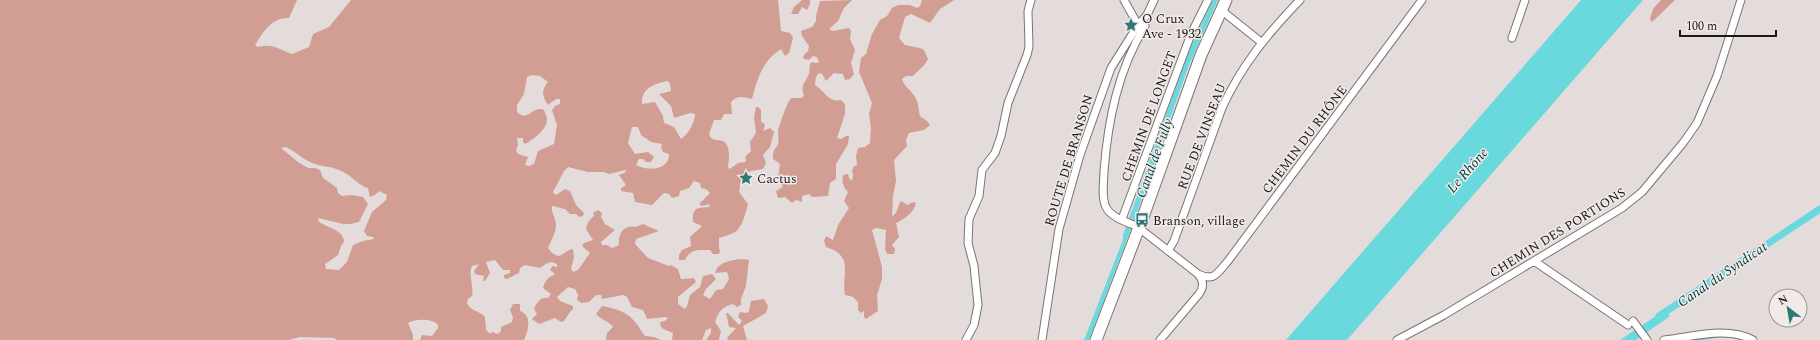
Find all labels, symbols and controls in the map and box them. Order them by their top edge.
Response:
place label: O Crux Ave - 1932 [1142,9,1201,44]
scale bar [1680,12,1776,38]
place icon: O Crux Ave - 1932 [1123,17,1139,33]
text: 100 m [1686,17,1717,36]
street label: CHEMIN DE LONGET [1116,48,1182,184]
street label: RUE DE VINSEAU [1172,80,1231,192]
street label: CHEMIN DU RHÔNE [1257,81,1352,198]
street label: ROUTE DE BRANSON [1039,92,1099,229]
water label: Canal de Fully [1130,115,1179,201]
water label: Le Rhône [1442,143,1493,198]
place label: Cactus [757,169,797,189]
place icon: Cactus [738,170,754,186]
street label: CHEMIN DES PORTIONS [1486,183,1630,283]
place label: Branson, village [1153,211,1245,231]
bus stop icon: Branson, village [1134,212,1150,228]
water label: Canal du Syndicat [1673,236,1772,312]
north arrow [1768,288,1808,328]
text: N [1775,290,1791,309]

